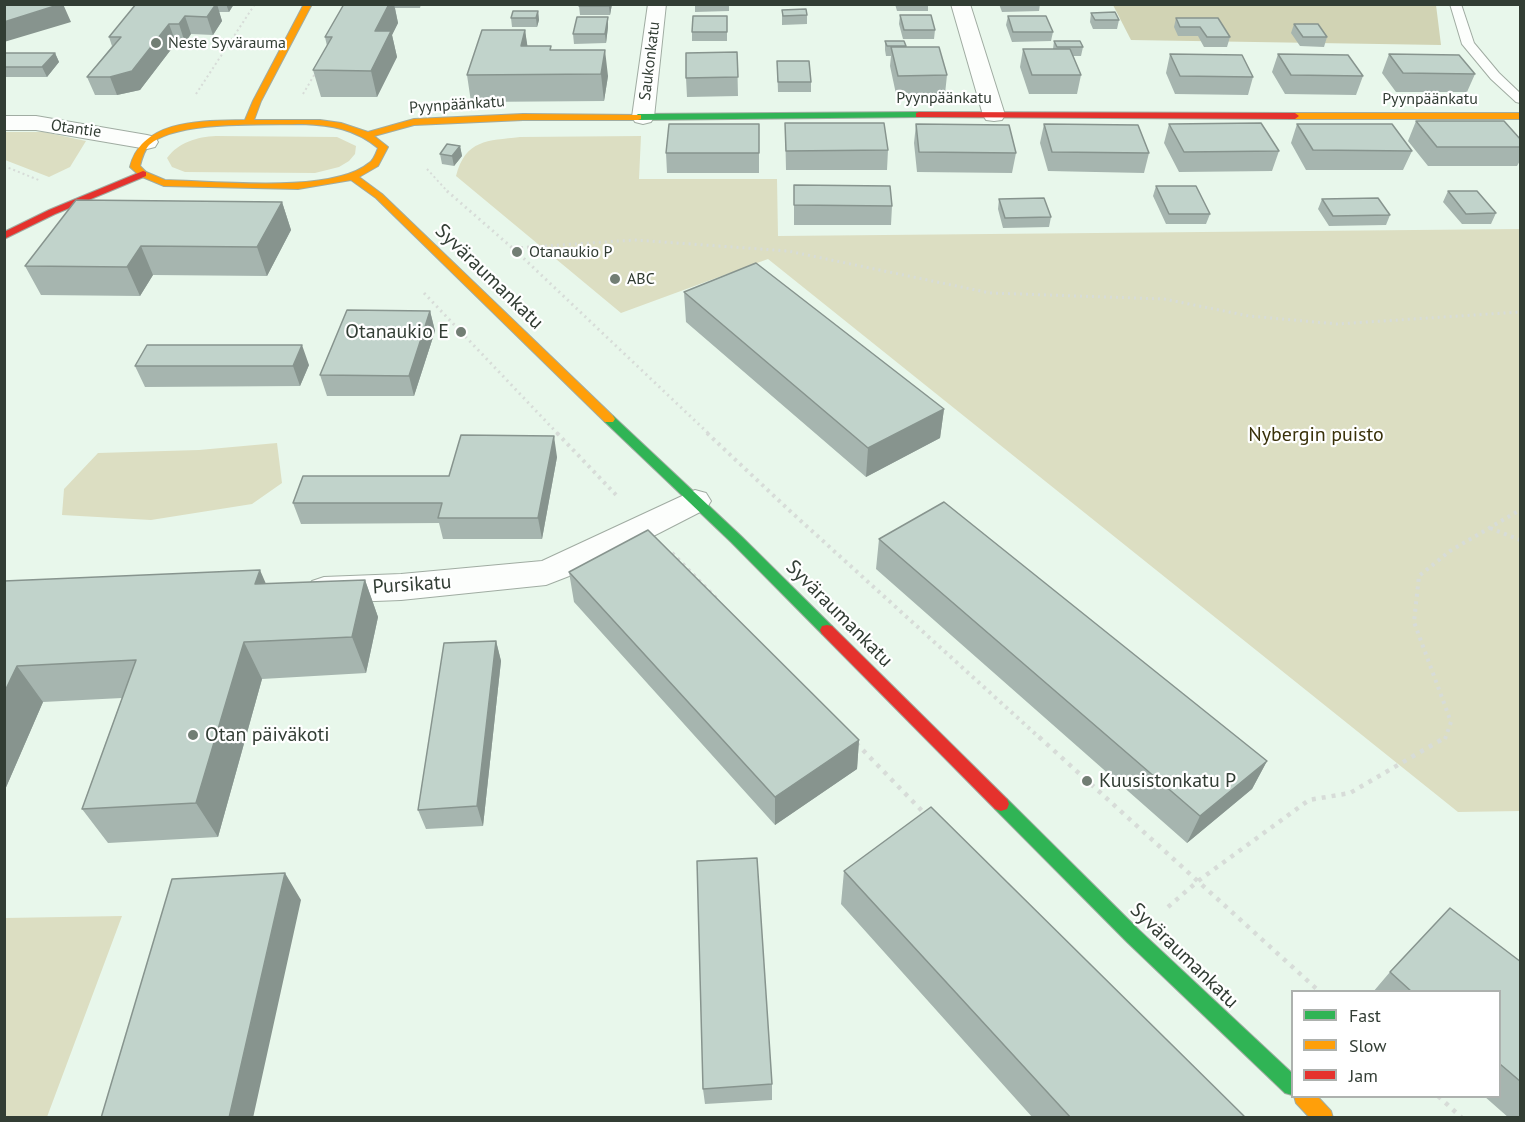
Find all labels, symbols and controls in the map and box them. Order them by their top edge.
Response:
street label: Saukonkatu [636,20,664,102]
place label: Neste Syvärauma [168,33,286,53]
marker: Neste Syvärauma [149,36,163,50]
street label: Pyynpäänkatu [896,88,992,108]
street label: Pyynpäänkatu [1382,89,1478,109]
street label: Pyynpäänkatu [409,92,505,118]
street label: Otantie [49,116,103,142]
street label: Syväraumankatu [430,219,548,335]
place label: Otanaukio P [529,242,612,262]
marker: Otanaukio P [510,245,524,259]
place label: ABC [627,269,655,289]
marker: ABC [608,272,622,286]
place label: Otanaukio E [345,320,449,344]
marker: Otanaukio E [454,325,468,339]
park label: Nybergin puisto [1248,423,1384,447]
street label: Syväraumankatu [781,556,897,672]
street label: Pursikatu [372,570,452,600]
place label: Otan päiväkoti [205,723,330,747]
marker: Otan päiväkoti [186,728,200,742]
place label: Kuusistonkatu P [1099,769,1236,793]
marker: Kuusistonkatu P [1080,774,1094,788]
street label: Syväraumankatu [1125,898,1243,1014]
legend [1291,990,1501,1098]
text: Fast [1349,1004,1381,1027]
text: Slow [1349,1034,1387,1057]
text: Jam [1349,1064,1378,1087]

